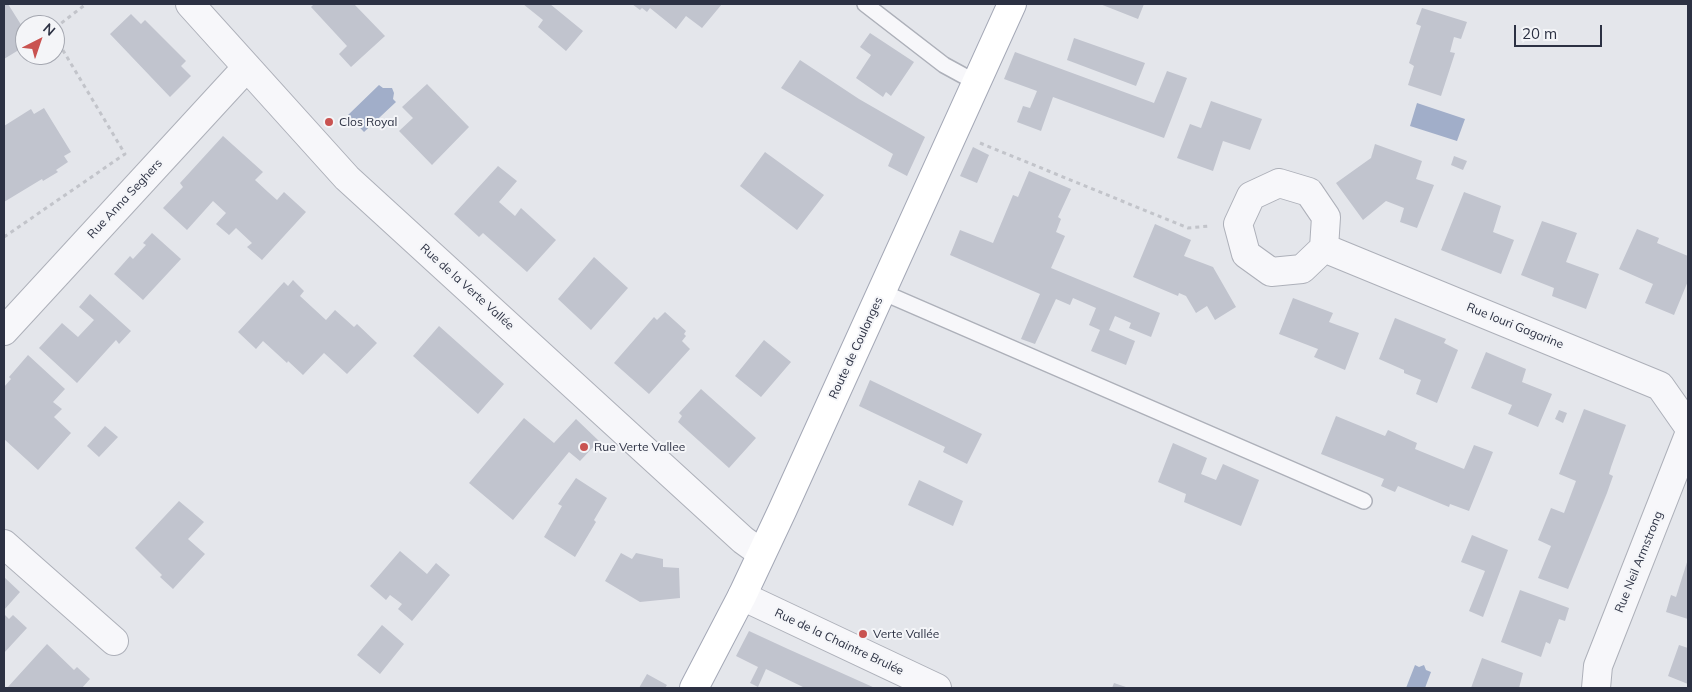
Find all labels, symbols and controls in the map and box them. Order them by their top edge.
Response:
north arrow [15,15,65,65]
scale bar [1517,15,1604,47]
text: N [39,19,59,40]
text: 20 m [1522,24,1557,43]
place label: Clos Royal [339,115,397,129]
marker: Clos Royal [323,116,335,128]
street label: Rue Anna Seghers [85,156,165,242]
street label: Rue de la Verte Vallée [417,241,517,333]
street label: Route de Coulonges [826,295,886,401]
street label: Rue Iouri Gagarine [1464,300,1566,352]
place label: Rue Verte Vallee [594,440,685,454]
marker: Rue Verte Vallee [578,441,590,453]
street label: Rue Neil Armstrong [1612,509,1666,615]
street label: Rue de la Chaintre Brulée [772,606,906,678]
place label: Verte Vallée [873,627,939,641]
marker: Verte Vallée [857,628,869,640]

